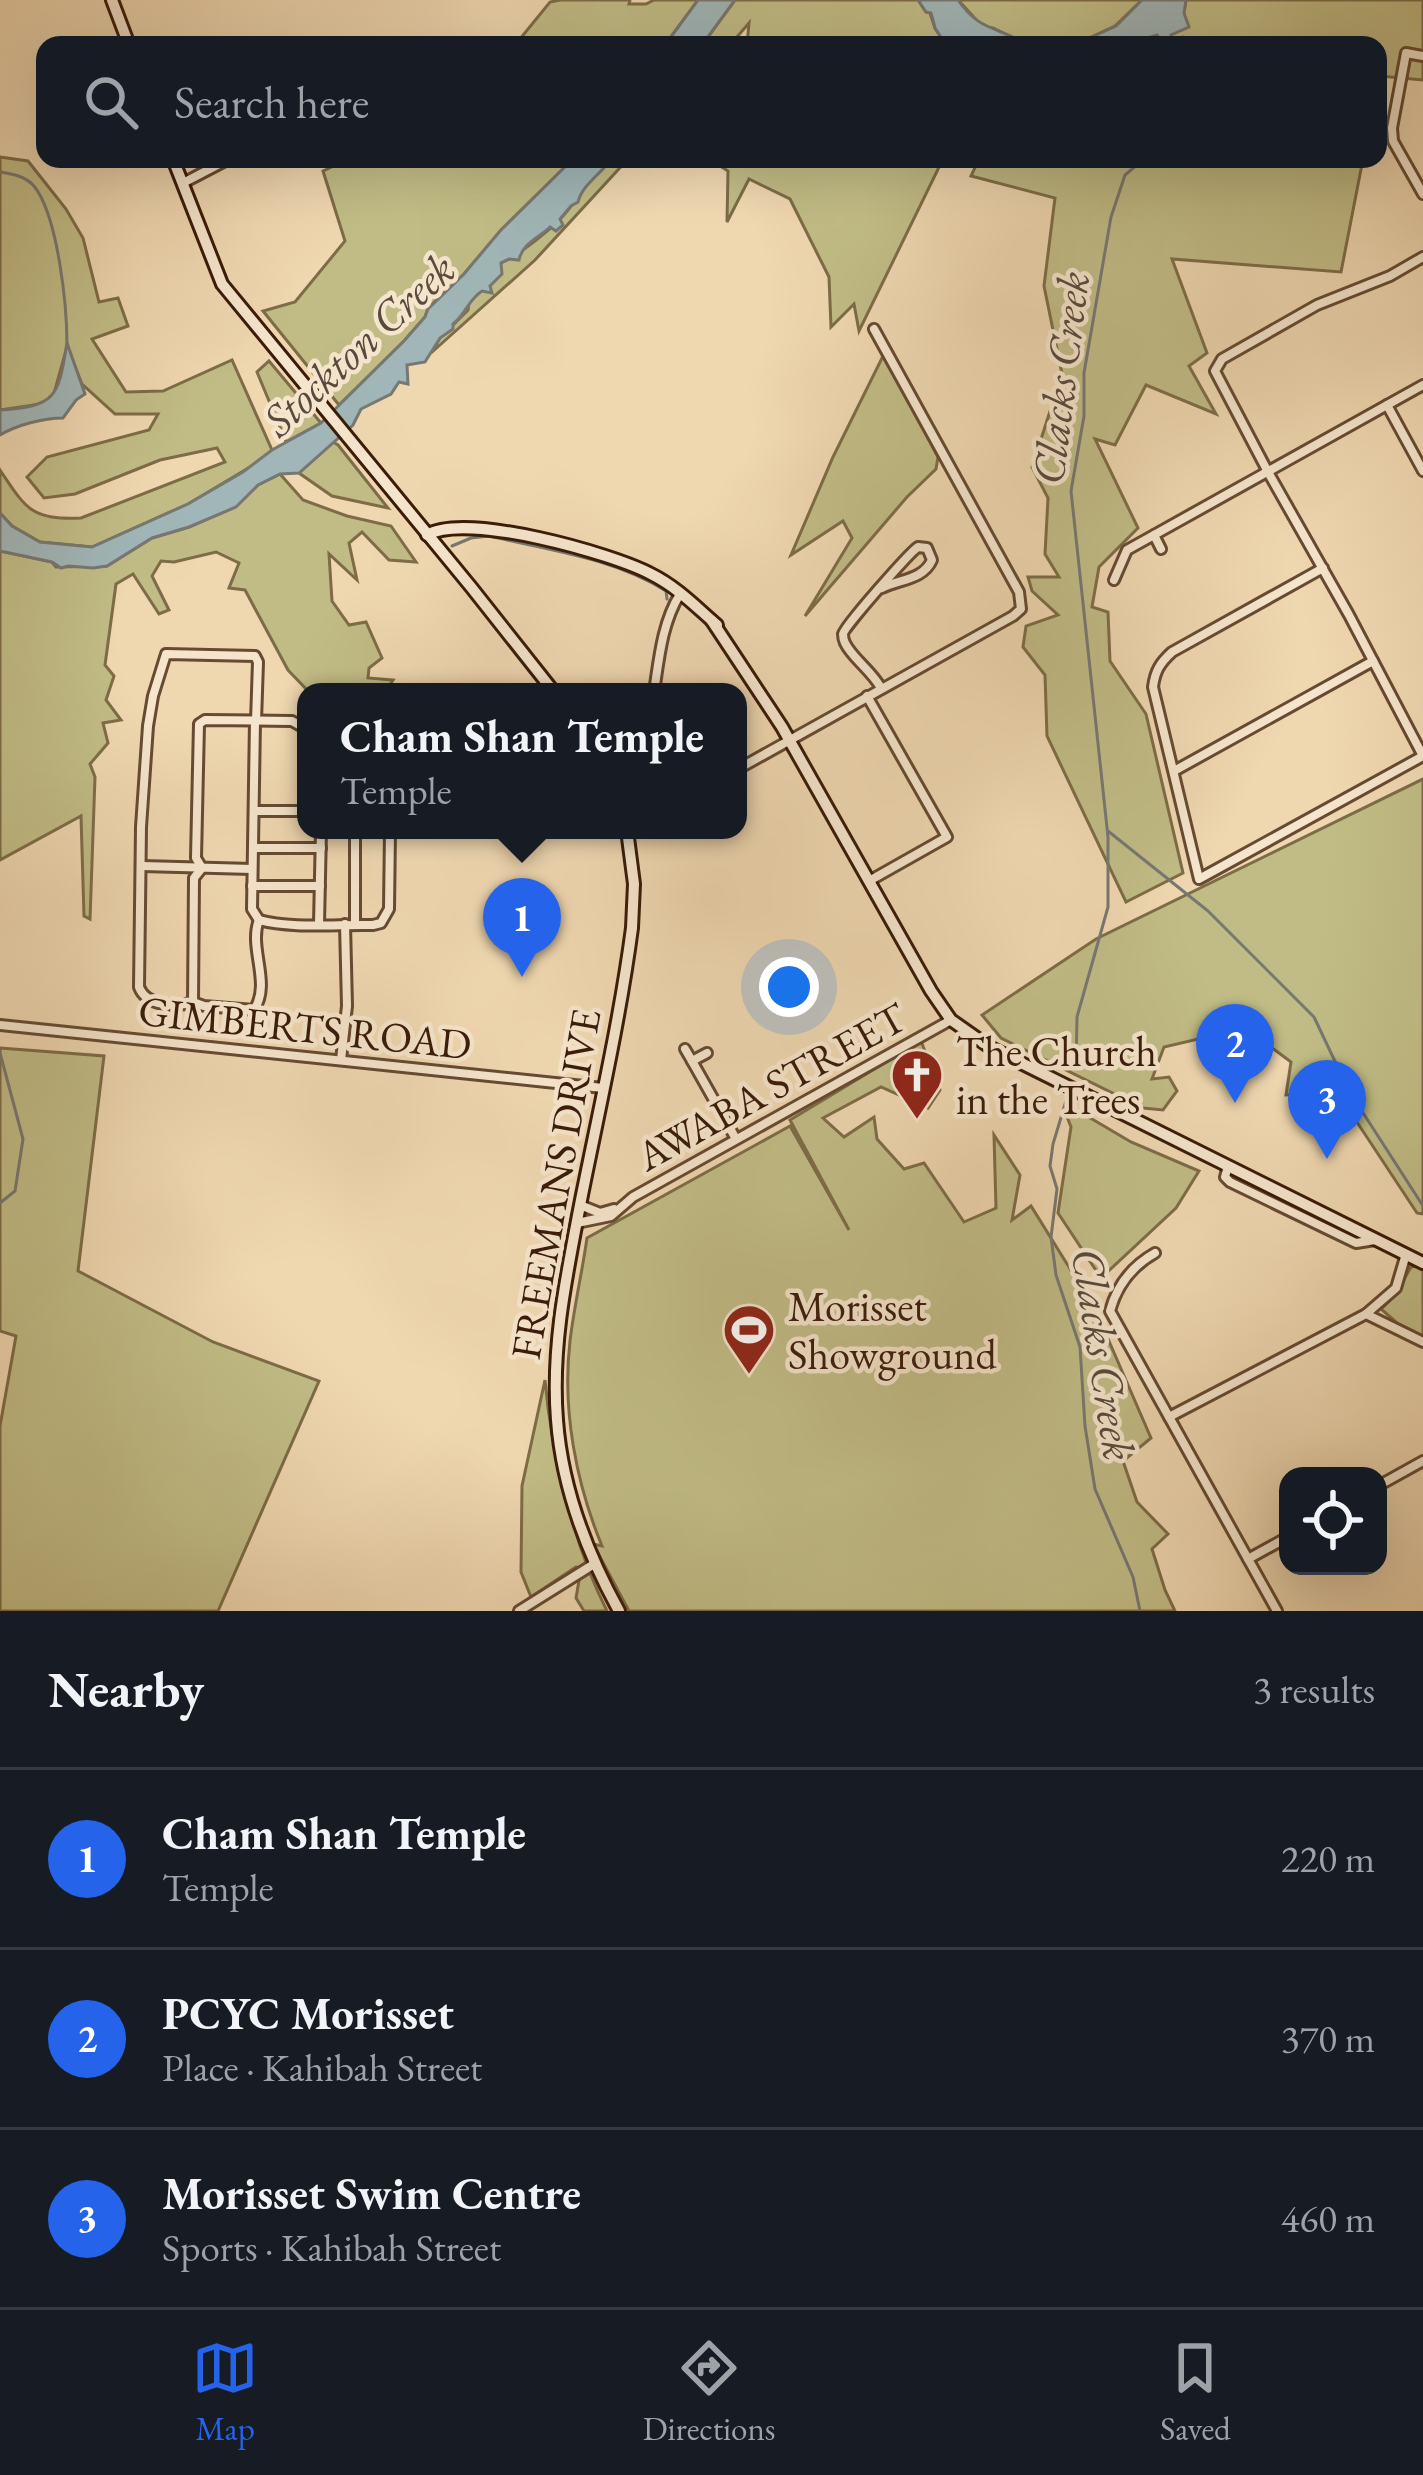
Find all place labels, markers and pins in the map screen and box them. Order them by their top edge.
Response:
pin: 1 [483,878,561,977]
pin: 2 [1196,1004,1274,1103]
place label: The Church in the Trees [956,1024,1157,1127]
church icon: The Church in the Trees [889,1047,945,1121]
pin: 3 [1288,1060,1366,1159]
place label: Morisset Showground [788,1279,997,1382]
sports icon: Morisset Showground [721,1302,777,1376]

